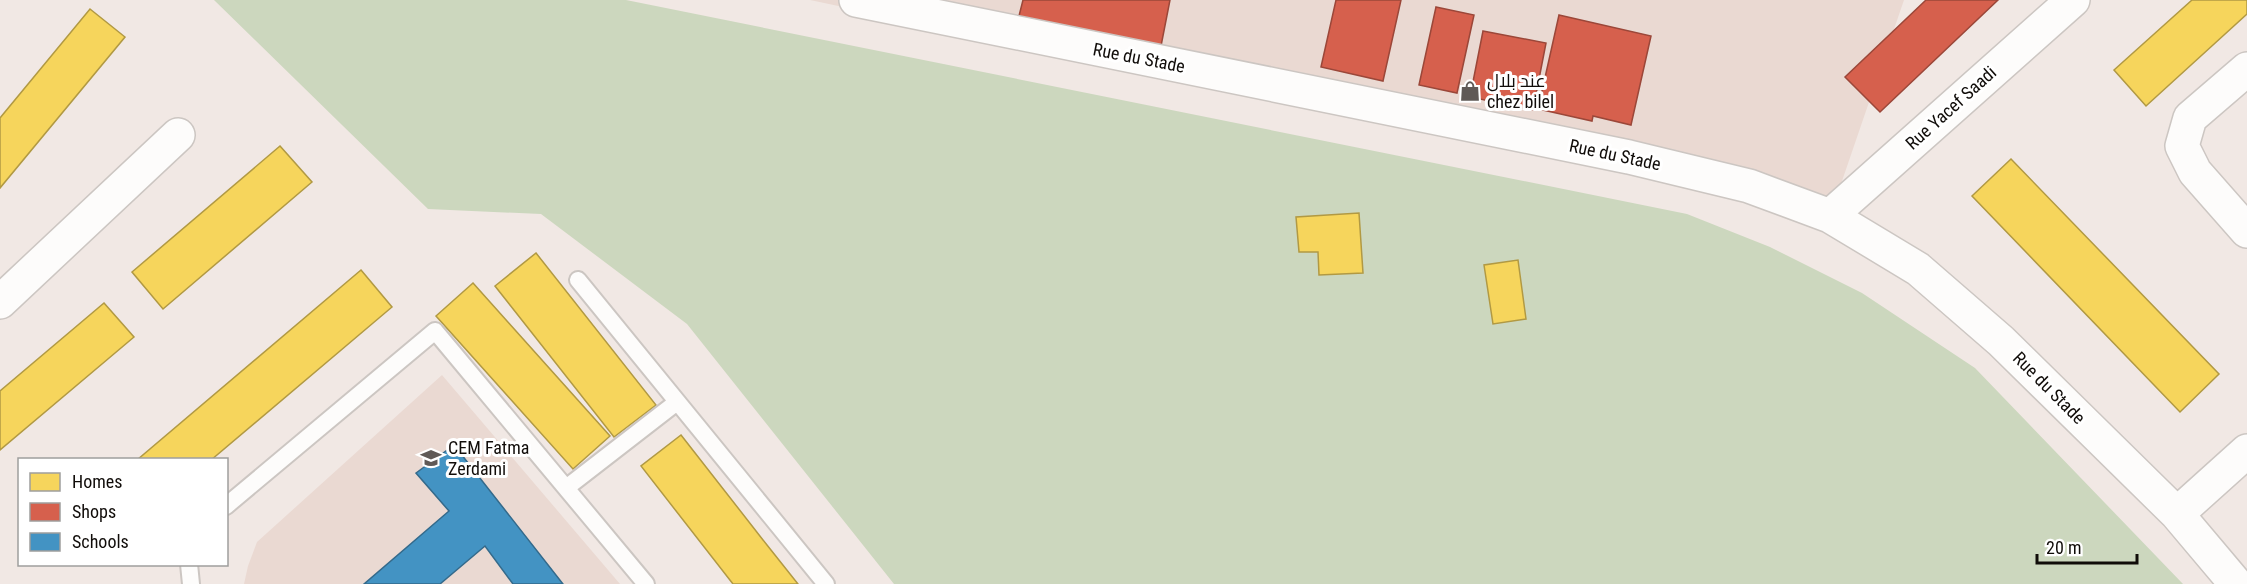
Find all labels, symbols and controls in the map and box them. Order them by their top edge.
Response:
street label: Rue du Stade [1091,38,1187,77]
street label: Rue Yacef Saadi [1901,62,2000,154]
place label: عند بلال chez bilel [1487,70,1554,112]
shop icon: عند بلال chez bilel [1458,79,1482,103]
street label: Rue du Stade [1567,135,1663,174]
street label: Rue du Stade [2009,347,2090,428]
place label: CEM Fatma Zerdami [448,437,529,479]
school or university icon: CEM Fatma Zerdami [419,446,443,470]
legend [18,458,228,566]
text: Homes [72,471,122,492]
text: Shops [72,501,116,522]
scale bar [2037,527,2138,565]
text: Schools [72,531,129,552]
text: 20 m [2046,537,2081,558]

